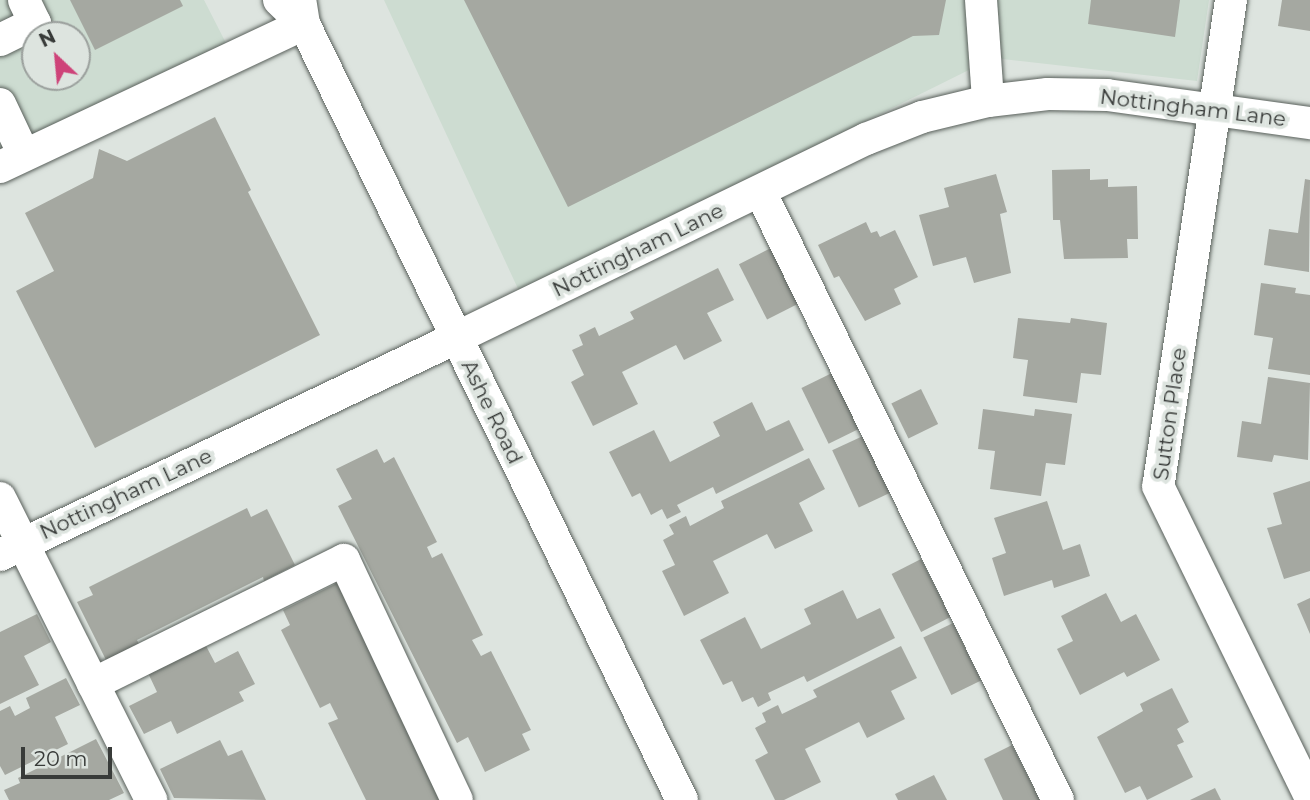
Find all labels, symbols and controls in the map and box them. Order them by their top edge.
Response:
north arrow [21,21,91,91]
text: N [36,25,59,52]
street label: Nottingham Lane [1099,84,1287,132]
street label: Nottingham Lane [548,198,728,302]
street label: Sutton Place [1148,346,1192,482]
street label: Ashe Road [456,356,528,468]
street label: Nottingham Lane [36,443,216,545]
scale bar [24,734,116,778]
text: 20 m [34,746,88,771]

